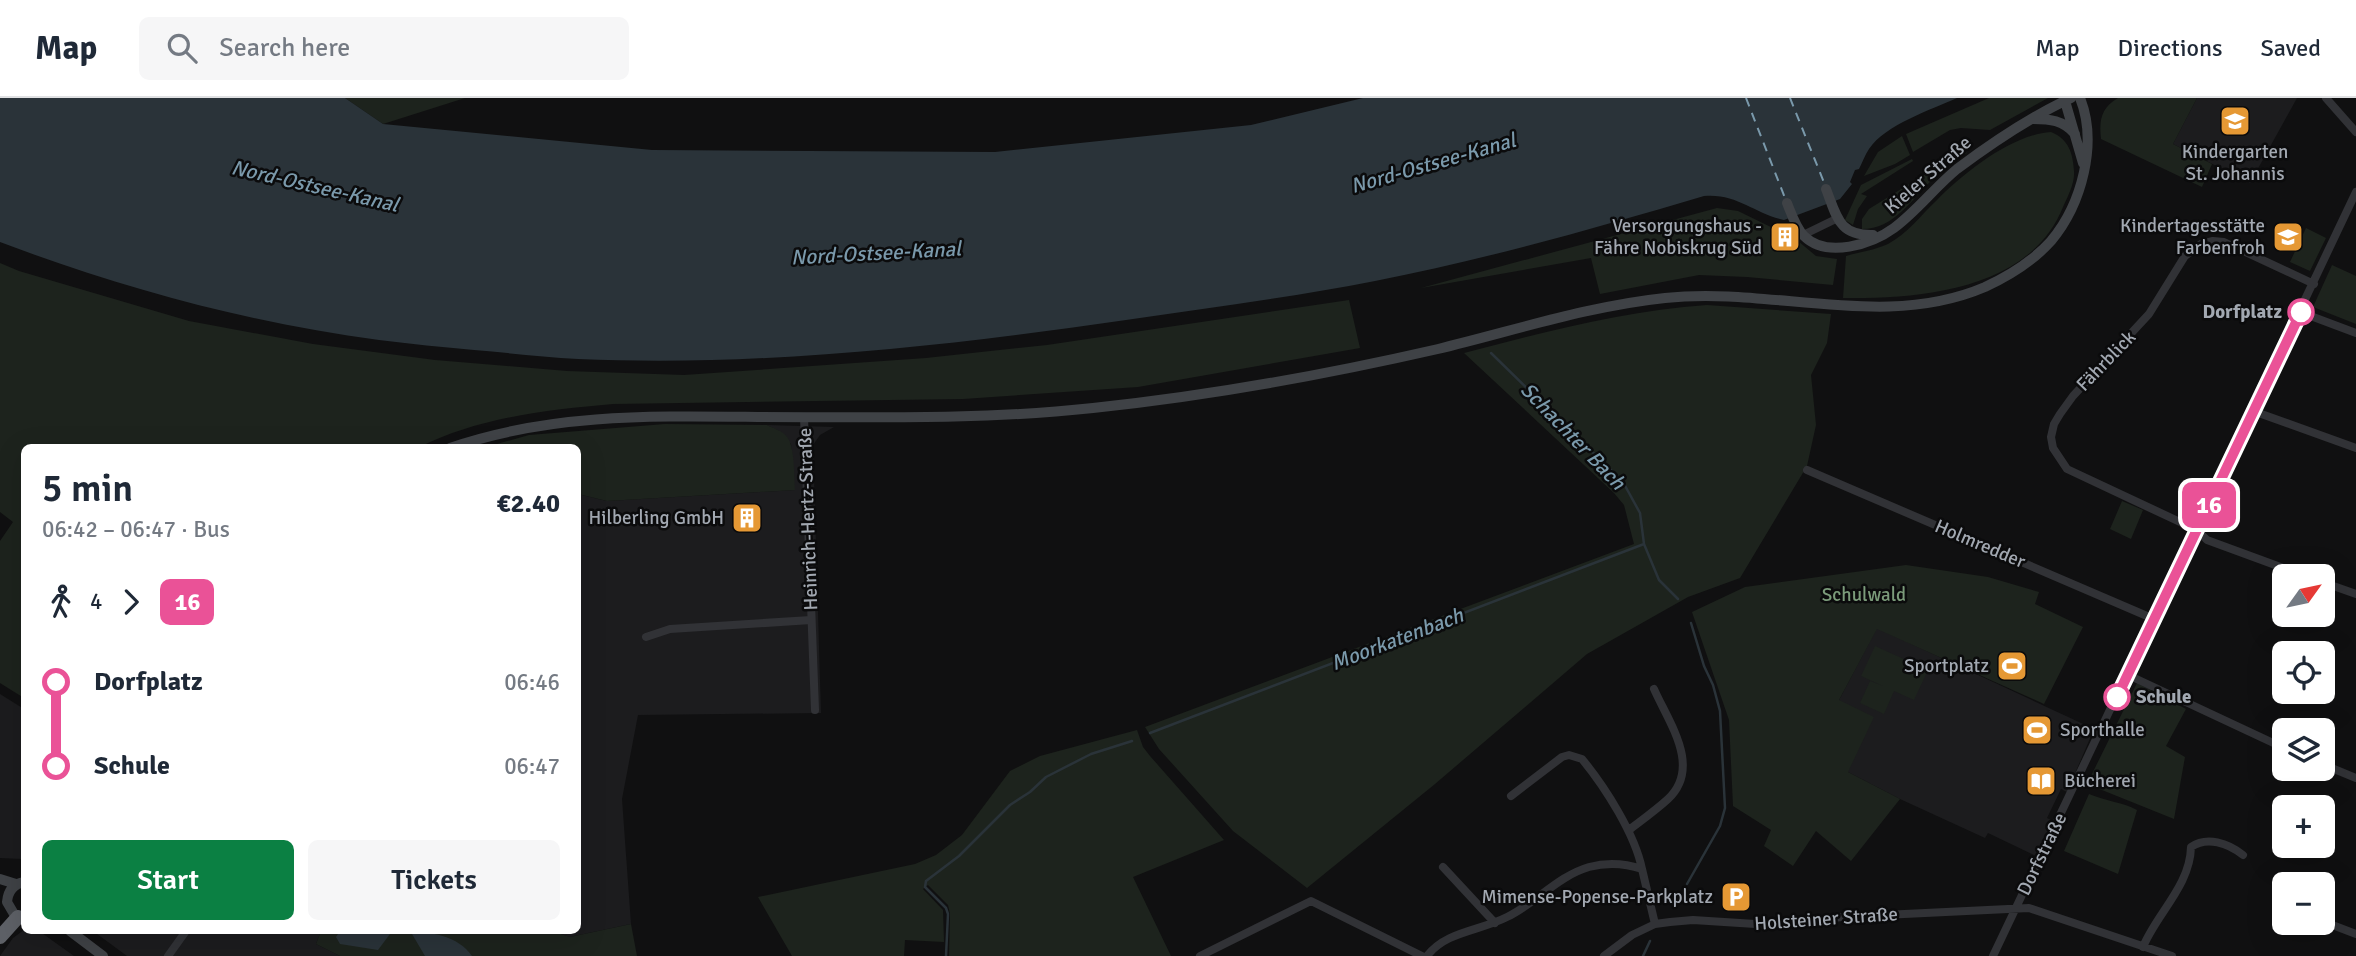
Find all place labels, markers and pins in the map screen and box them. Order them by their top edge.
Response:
school or university icon: Kindergarten St. Johannis [2218,104,2252,138]
place label: Kindergarten St. Johannis [2182,140,2288,186]
place label: Versorgungshaus - Fähre Nobiskrug Süd [1594,214,1762,260]
place label: Kindertagesstätte Farbenfroh [2120,214,2265,260]
building icon: Versorgungshaus - Fähre Nobiskrug Süd [1768,220,1802,254]
school or university icon: Kindertagesstätte Farbenfroh [2271,220,2305,254]
marker: Dorfplatz [2288,299,2314,325]
place label: Dorfplatz [2202,300,2282,324]
building icon: Hilberling GmbH [730,501,764,535]
place label: Hilberling GmbH [589,506,724,530]
sports icon: Sportplatz [1995,649,2029,683]
place label: Sportplatz [1904,654,1989,678]
marker: Schule [2104,684,2130,710]
place label: Schule [2136,685,2192,709]
sports icon: Sporthalle [2020,713,2054,747]
place label: Sporthalle [2060,718,2145,742]
library icon: Bücherei [2024,764,2058,798]
place label: Bücherei [2064,769,2136,793]
parking icon: Mimense-Popense-Parkplatz [1719,880,1753,914]
place label: Mimense-Popense-Parkplatz [1481,885,1713,909]

